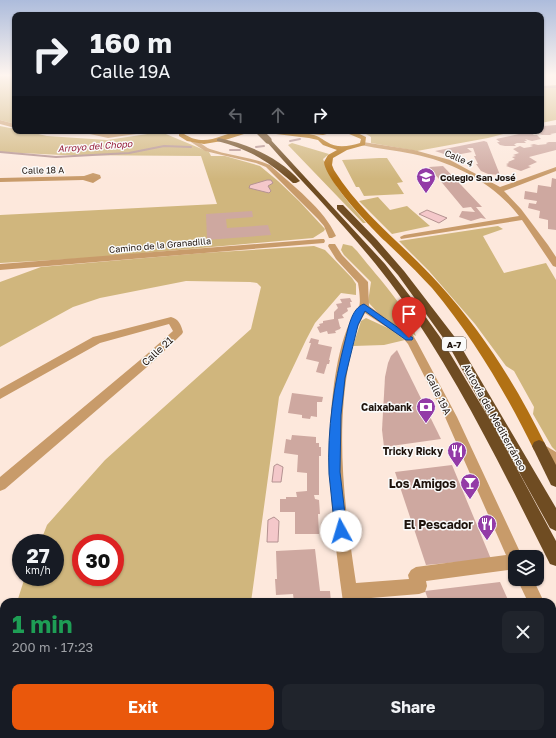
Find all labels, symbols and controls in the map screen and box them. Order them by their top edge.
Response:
text: 160 m [90,26,172,59]
icon: right [24,28,76,80]
text: Calle 19A [90,60,170,82]
icon: left [225,104,247,126]
icon: ahead [267,104,289,126]
icon: right [309,104,331,126]
water label: Arroyo del Chopo [57,138,133,154]
street label: Calle 4 [443,147,475,169]
street label: Calle 18 A [22,164,64,176]
school or university icon: Colegio San José [415,166,437,194]
place label: Colegio San José [440,172,516,183]
street label: Camino de la Granadilla [109,235,211,255]
pin [392,297,426,338]
icon: arrive [398,303,420,325]
street label: Calle 21 [139,334,175,368]
road number: A-7 [442,337,466,351]
street label: Autovía del Mediterráneo [460,361,530,473]
street label: Calle 19A [424,371,454,417]
bank icon: Caixabank [415,396,437,424]
place label: Caixabank [361,401,412,413]
restaurant icon: Tricky Ricky [446,440,468,468]
place label: Tricky Ricky [383,445,443,457]
bar icon: Los Amigos [459,472,481,500]
place label: Los Amigos [389,476,456,491]
position arrow [320,510,362,552]
restaurant icon: El Pescador [476,513,498,541]
place label: El Pescador [404,517,473,532]
speed limit sign: 30 [72,534,124,586]
text: 27 [26,543,50,567]
map controls [508,550,544,586]
button: layers [508,550,544,586]
text: km/h [25,564,51,576]
text: 1 min [12,609,72,638]
button: close [502,611,544,653]
text: 200 m · 17:23 [12,639,93,655]
button: Exit [12,684,274,730]
button: Share [282,684,544,730]

